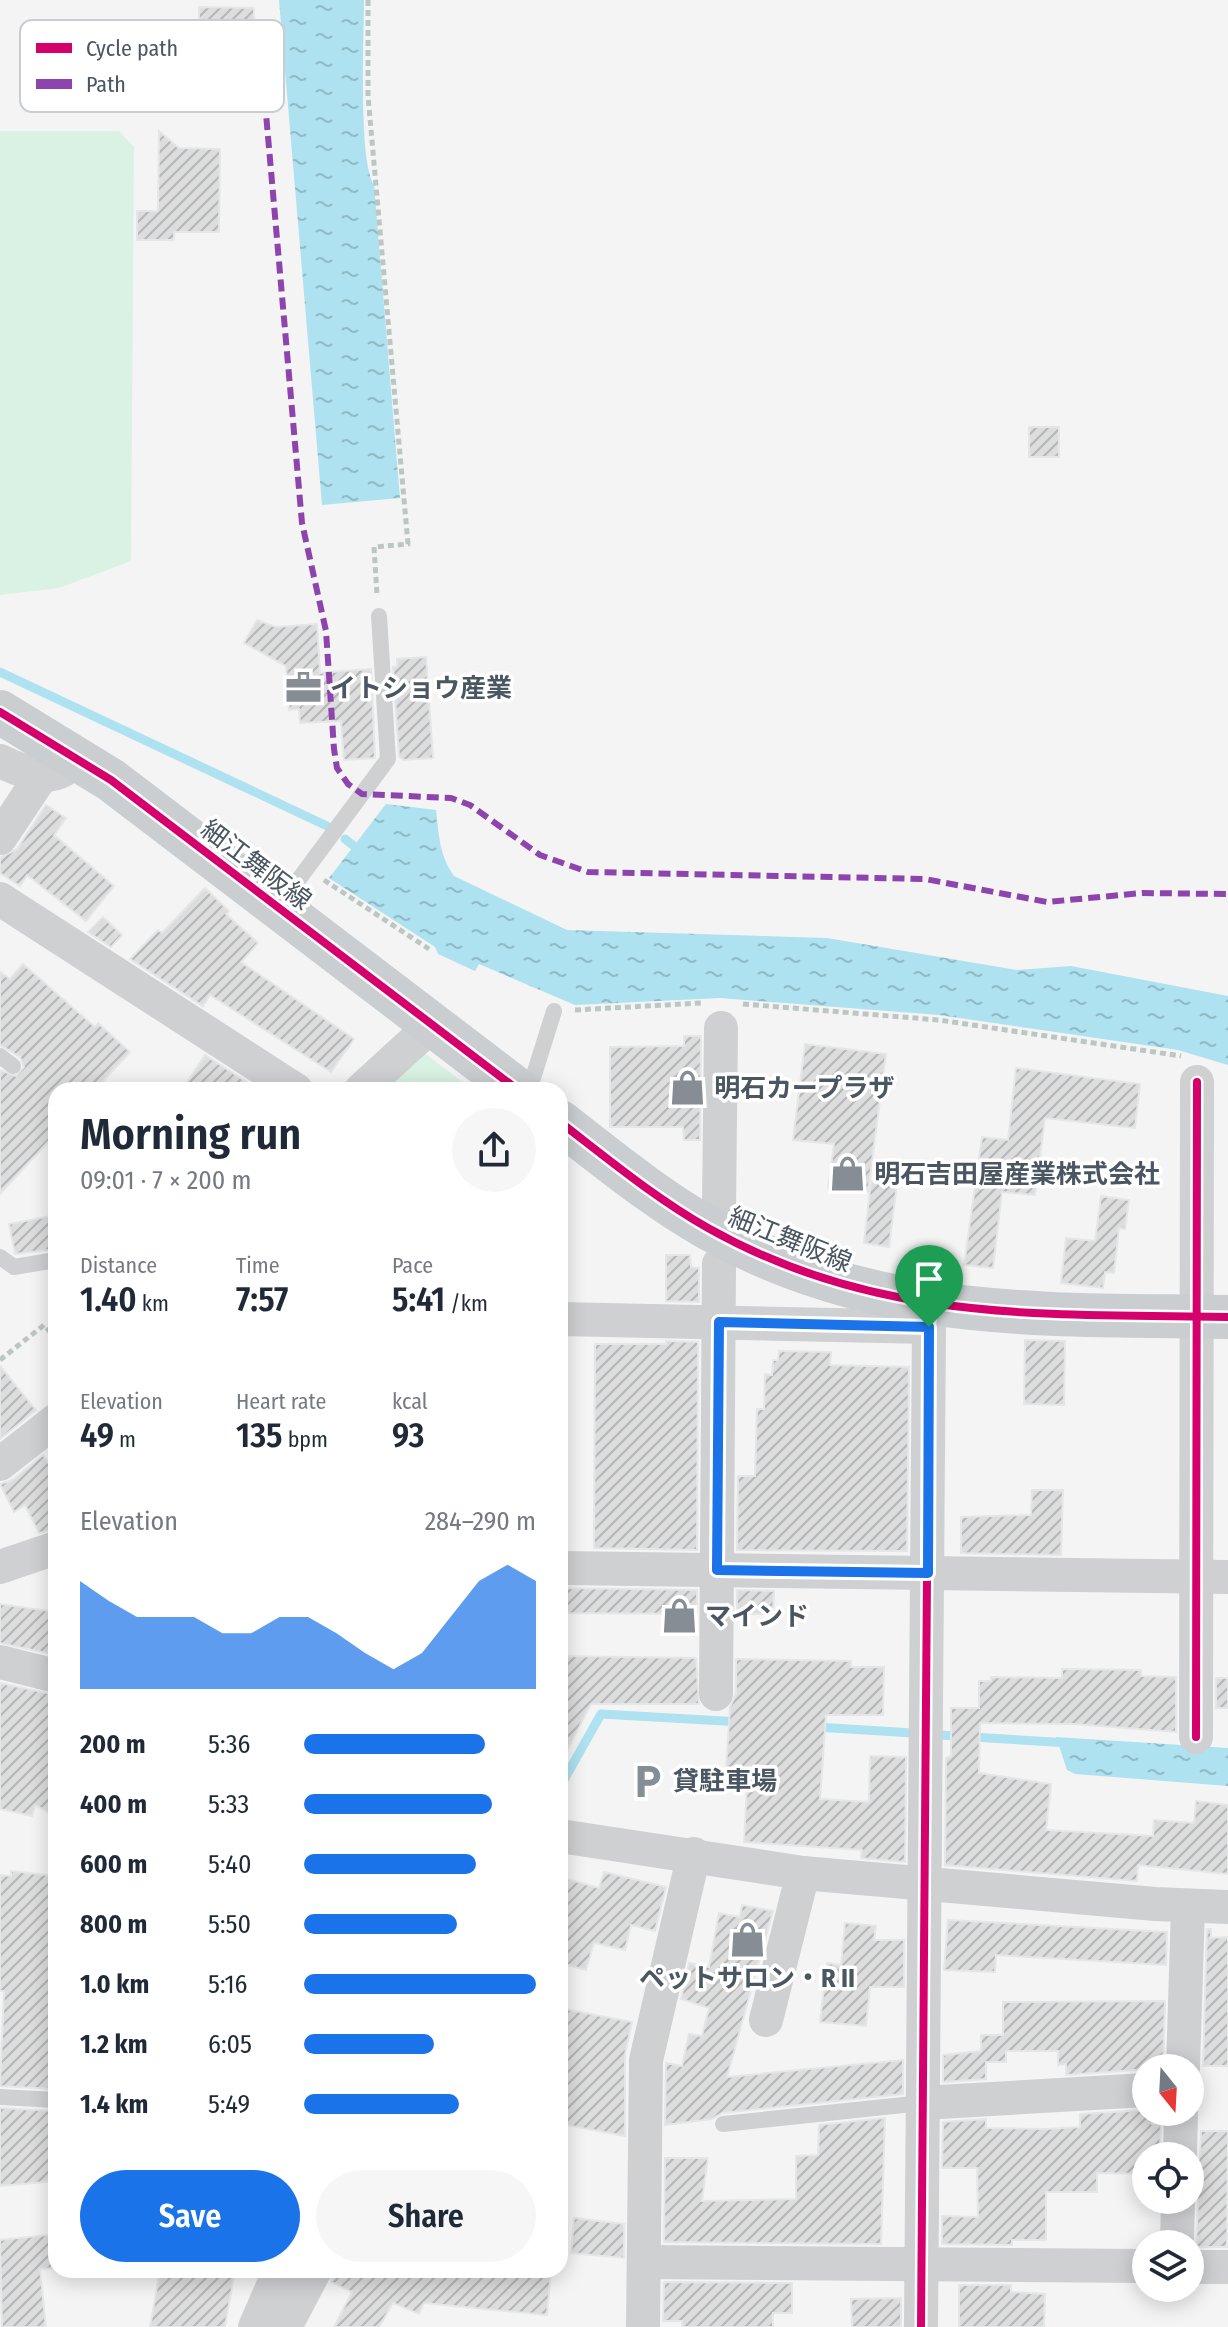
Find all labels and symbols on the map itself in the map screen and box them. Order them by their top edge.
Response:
legend [20,20,284,112]
text: Cycle path [86,35,178,62]
text: Path [86,71,126,98]
office icon: イトショウ産業 [285,669,323,707]
place label: イトショウ産業 [330,673,512,704]
street label: 細江舞阪線 [195,813,317,917]
shop icon: 明石カープラザ [669,1069,707,1107]
place label: 明石カープラザ [714,1073,894,1104]
shop icon: 明石吉田屋産業株式会社 [829,1155,867,1193]
place label: 明石吉田屋産業株式会社 [874,1159,1160,1190]
street label: 細江舞阪線 [724,1201,856,1279]
pin [895,1245,963,1327]
shop icon: マインド [660,1597,698,1635]
place label: マインド [705,1601,809,1632]
parking icon: 貸駐車場 [628,1762,666,1800]
place label: 貸駐車場 [673,1766,777,1797]
shop icon: ペットサロン・R II [728,1920,766,1958]
place label: ペットサロン・R II [639,1963,855,1994]
north arrow [1132,2054,1204,2126]

